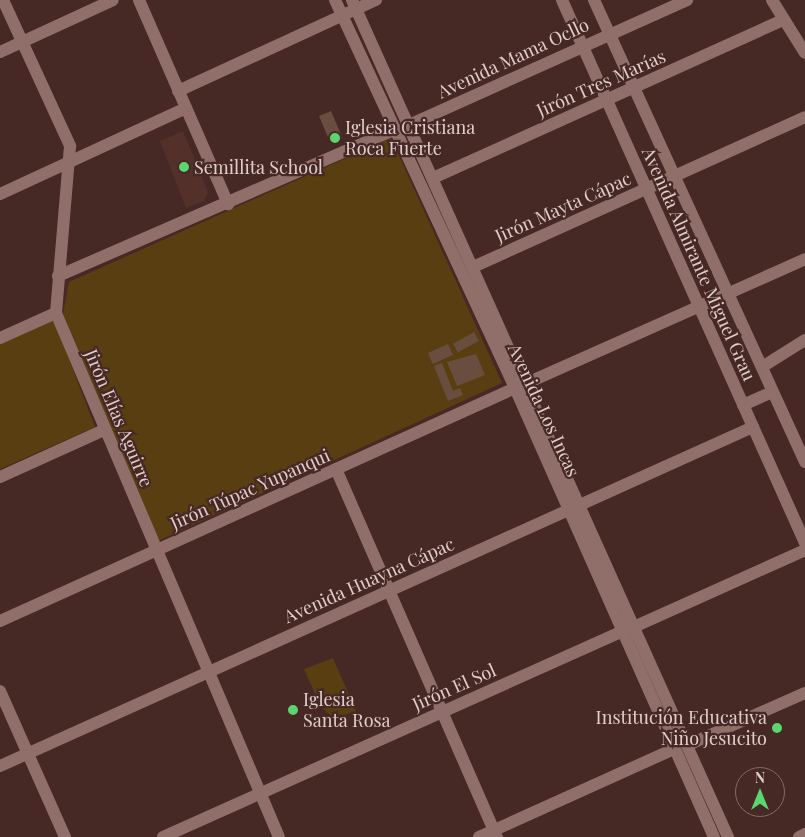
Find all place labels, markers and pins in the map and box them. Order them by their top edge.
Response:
place label: Iglesia Cristiana Roca Fuerte [345,117,475,160]
marker: Iglesia Cristiana Roca Fuerte [329,132,341,144]
place label: Semillita School [194,156,323,178]
marker: Semillita School [178,161,190,173]
place label: Iglesia Santa Rosa [303,689,391,732]
marker: Iglesia Santa Rosa [287,704,299,716]
place label: Institución Educativa Niño Jesucito [596,707,767,750]
marker: Institución Educativa Niño Jesucito [771,722,783,734]

